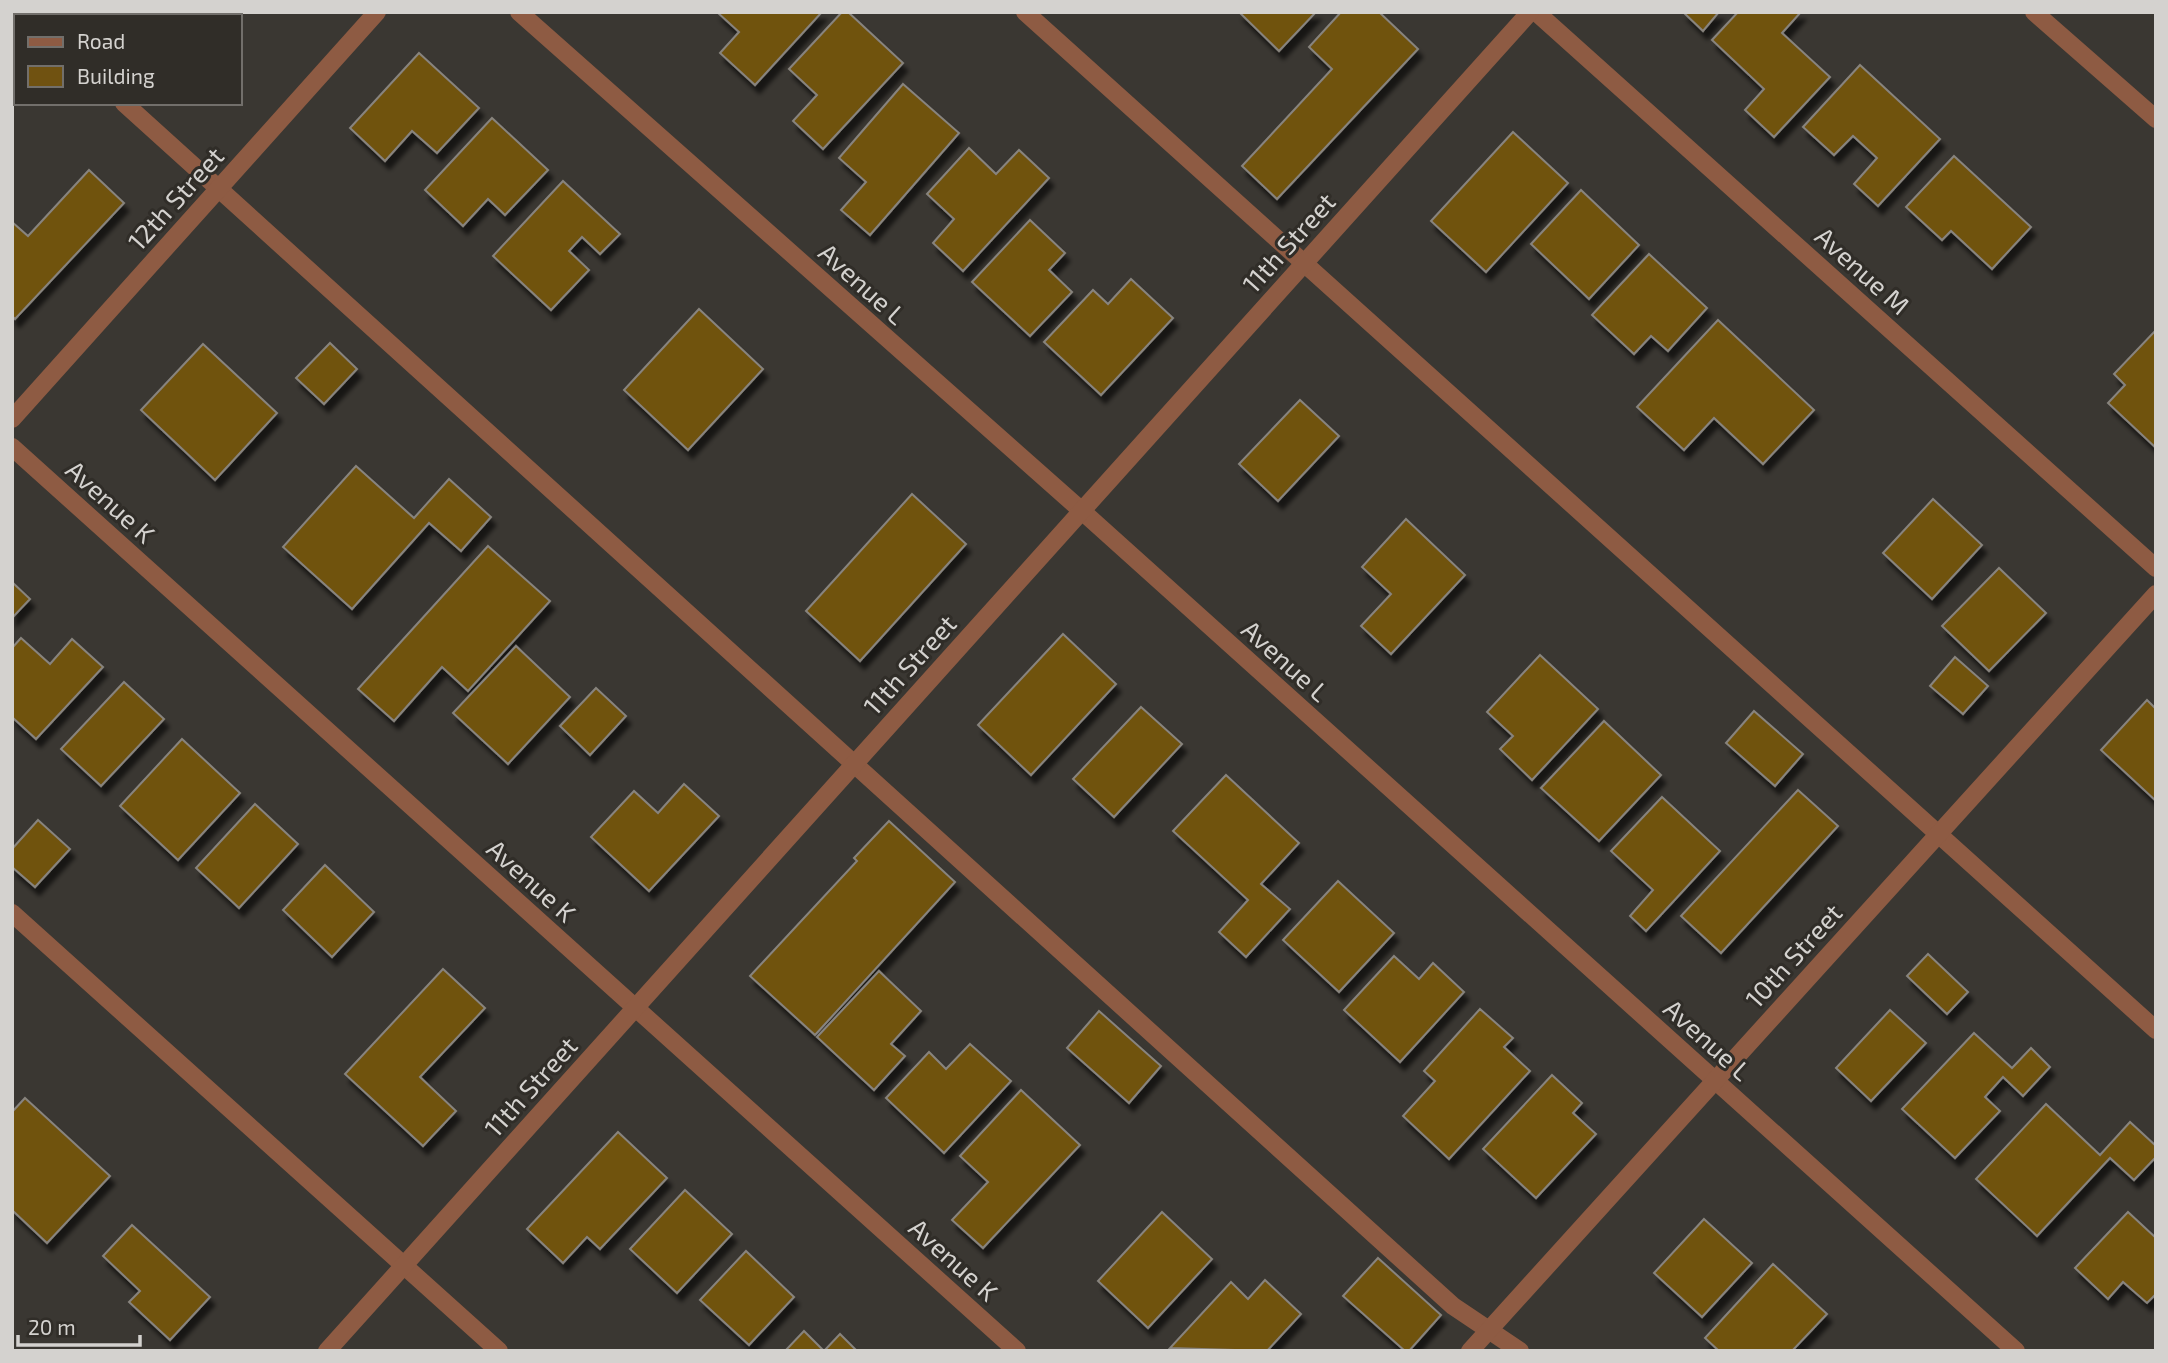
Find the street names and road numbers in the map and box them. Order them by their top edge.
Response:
street label: 12th Street [121,140,229,256]
street label: 11th Street [1235,186,1341,298]
street label: Avenue M [1810,220,1916,320]
street label: Avenue L [813,236,913,330]
street label: Avenue K [60,453,162,549]
street label: 11th Street [856,608,962,720]
street label: Avenue L [1236,613,1336,707]
street label: Avenue K [481,832,583,928]
street label: 10th Street [1738,897,1848,1013]
street label: Avenue L [1658,992,1758,1086]
street label: 11th Street [477,1030,583,1142]
street label: Avenue K [903,1211,1005,1307]

